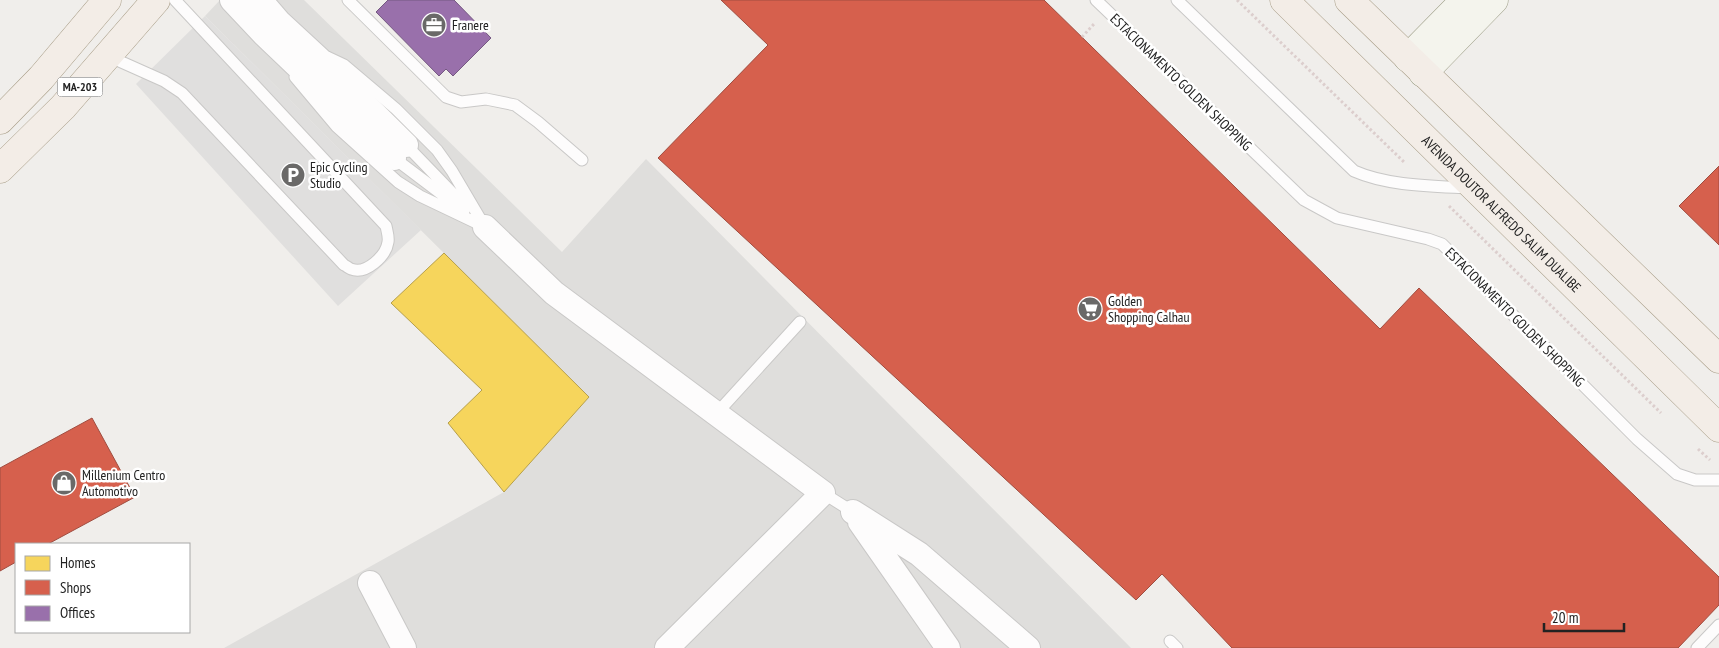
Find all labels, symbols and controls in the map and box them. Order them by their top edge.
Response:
street label: ESTACIONAMENTO GOLDEN SHOPPING [1106,10,1256,155]
office icon: Franere [421,12,447,38]
place label: Franere [452,16,489,34]
road number: MA-203 [58,77,102,96]
street label: AVENIDA DOUTOR ALFREDO SALIM DUALIBE [1418,132,1585,296]
place label: Epic Cycling Studio [310,158,367,192]
parking icon: Epic Cycling Studio [280,162,306,188]
street label: ESTACIONAMENTO GOLDEN SHOPPING [1441,243,1589,391]
place label: Golden Shopping Calhau [1108,292,1190,326]
supermarket icon: Golden Shopping Calhau [1077,296,1103,322]
place label: Millenium Centro Automotivo [82,466,165,500]
shop icon: Millenium Centro Automotivo [51,470,77,496]
legend [15,543,190,633]
text: Homes [60,553,96,572]
text: Shops [60,578,91,597]
scale bar [1544,600,1624,632]
text: Offices [60,603,95,622]
text: 20 m [1552,608,1578,627]

